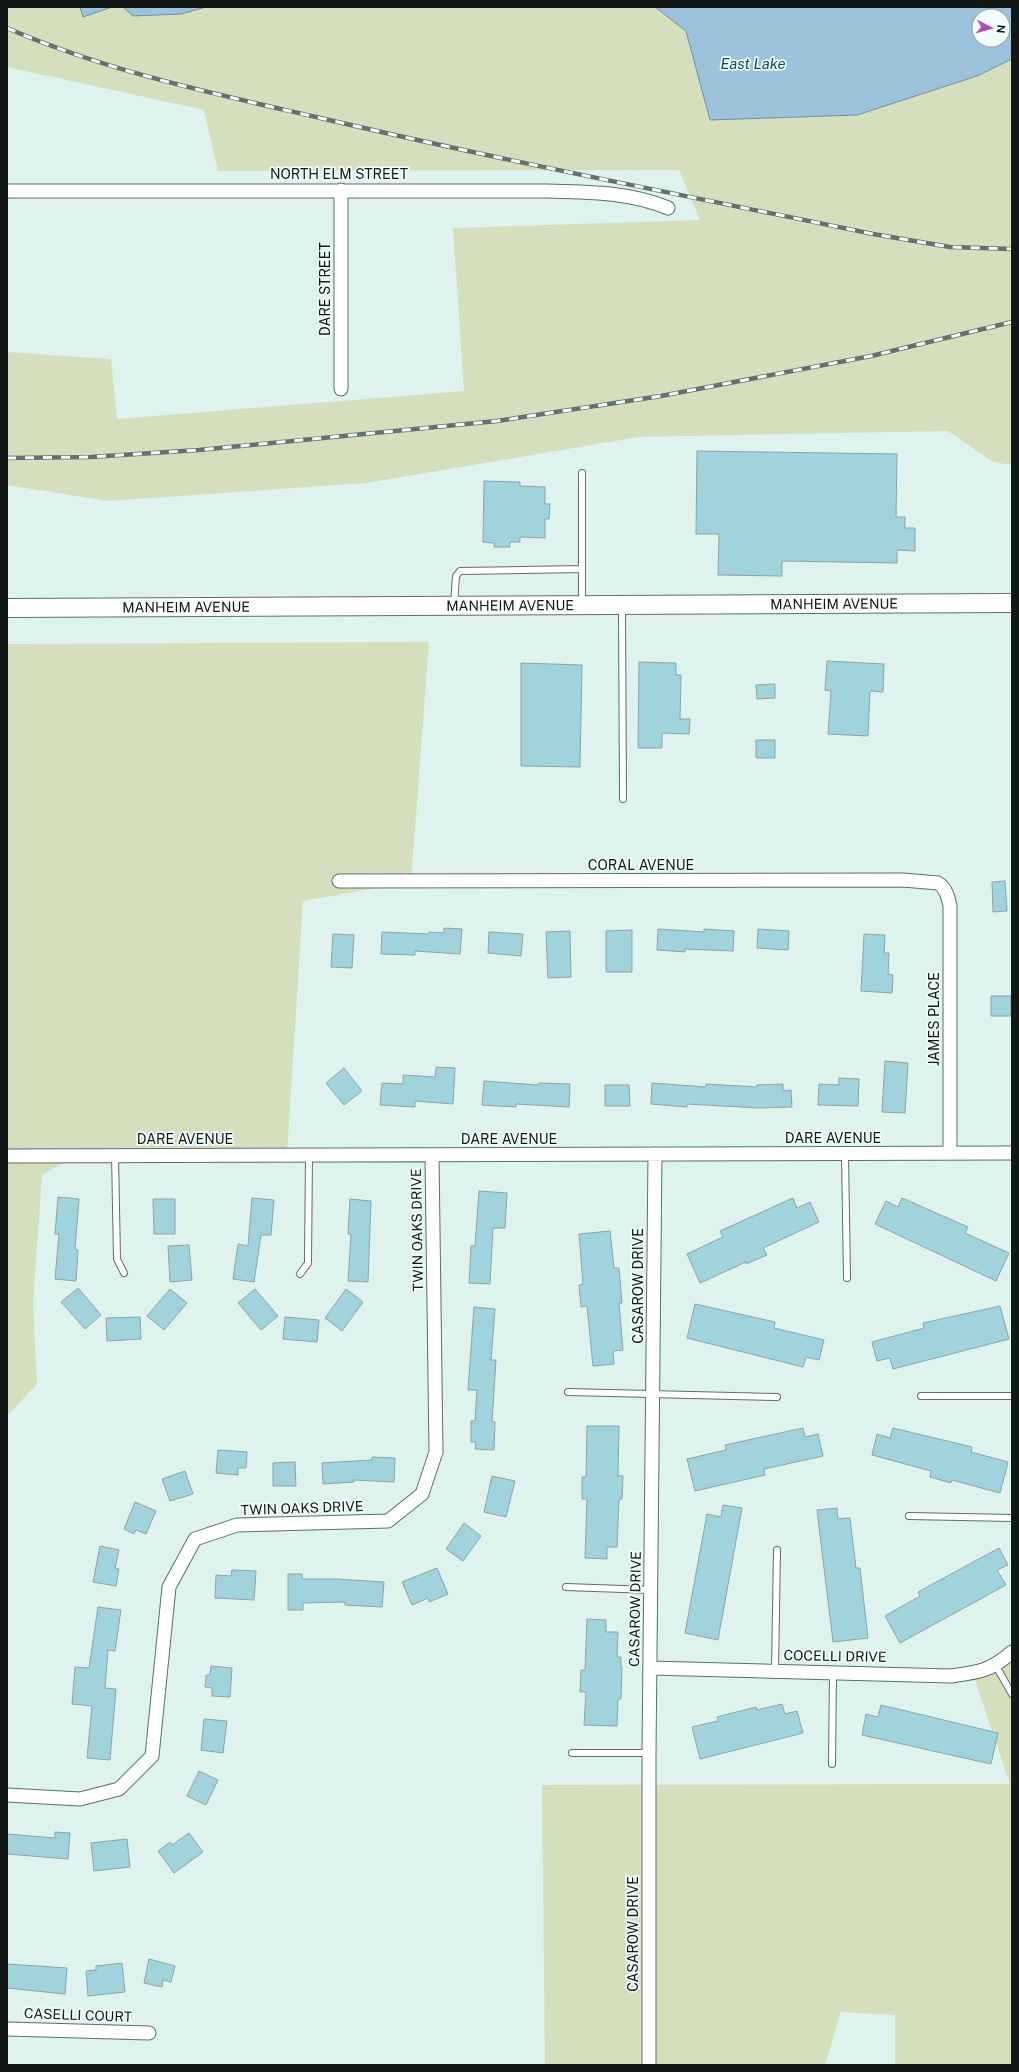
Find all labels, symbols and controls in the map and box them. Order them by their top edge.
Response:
north arrow [971,8,1011,48]
text: N [995,24,1007,34]
water label: East Lake [720,55,786,72]
street label: NORTH ELM STREET [270,166,408,182]
street label: DARE STREET [317,242,333,336]
street label: MANHEIM AVENUE [770,596,898,612]
street label: MANHEIM AVENUE [446,597,574,614]
street label: MANHEIM AVENUE [122,599,250,615]
street label: CORAL AVENUE [588,857,694,873]
street label: JAMES PLACE [926,972,942,1066]
street label: DARE AVENUE [785,1130,881,1146]
street label: DARE AVENUE [137,1131,233,1147]
street label: DARE AVENUE [461,1131,557,1147]
street label: TWIN OAKS DRIVE [408,1168,426,1292]
street label: CASAROW DRIVE [630,1228,646,1344]
street label: TWIN OAKS DRIVE [240,1498,364,1518]
street label: CASAROW DRIVE [626,1551,644,1667]
street label: COCELLI DRIVE [783,1647,887,1665]
street label: CASAROW DRIVE [625,1876,641,1992]
street label: CASELLI COURT [24,2005,132,2025]

